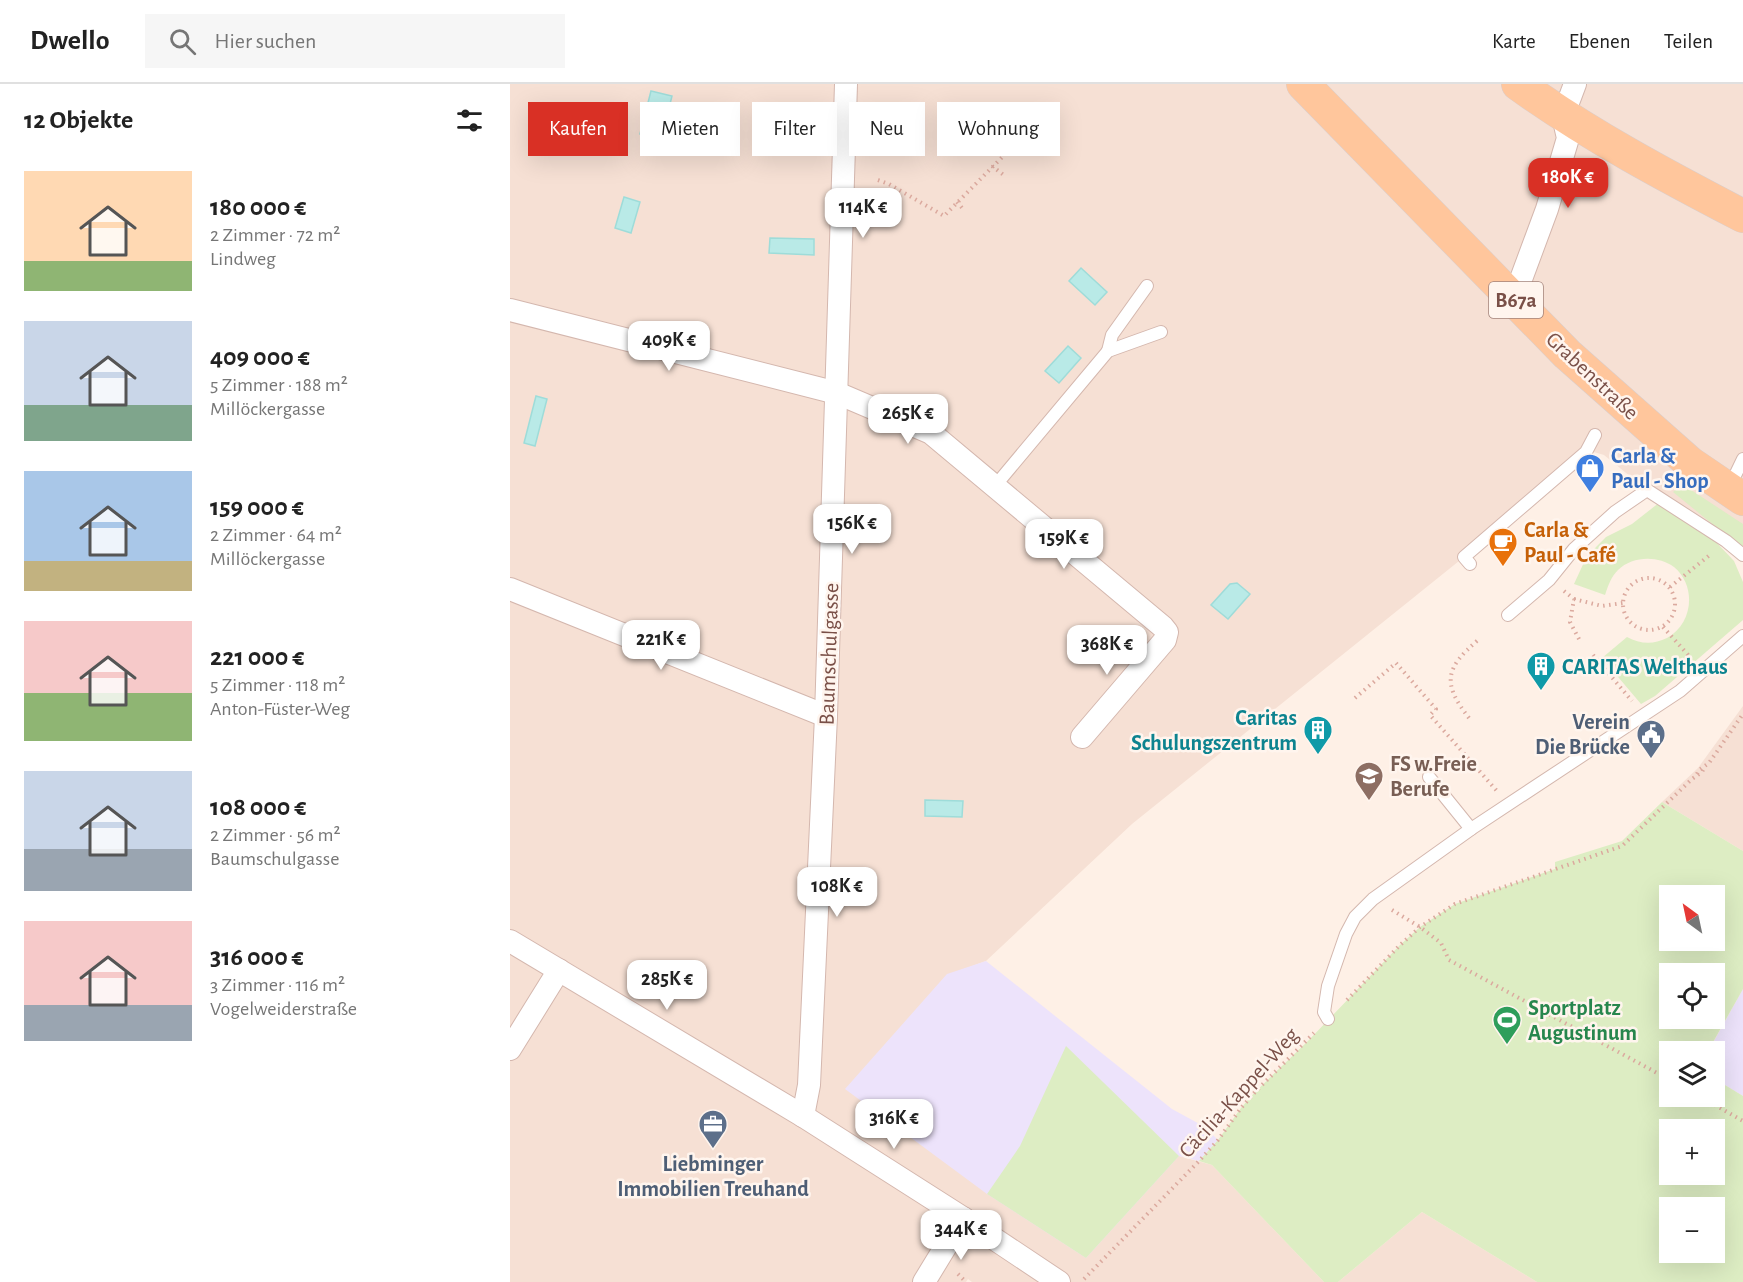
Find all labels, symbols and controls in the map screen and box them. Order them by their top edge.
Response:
search box [145,14,565,68]
icon: search [166,25,199,58]
text: Dwello [30,27,109,55]
text: Hier suchen [214,30,316,52]
text: Karte [1492,31,1536,52]
text: Ebenen [1569,31,1631,52]
text: Teilen [1664,31,1713,52]
chip: Kaufen [528,102,628,156]
chip: Mieten [640,102,740,156]
chip: Filter [752,102,837,156]
chip: Neu [849,102,925,156]
chip: Wohnung [937,102,1060,156]
icon: filters [453,104,486,137]
text: 12 Objekte [24,107,133,133]
pin: 180K € [1519,158,1617,209]
text: 180K € [1542,167,1594,187]
pin: 114K € [814,188,912,239]
text: 180 000 € [210,194,306,220]
icon: home [72,195,144,267]
text: 114K € [839,197,887,217]
text: 2 Zimmer · 72 m² [210,225,340,245]
text: Lindweg [210,249,276,269]
road number: B67a [1489,282,1543,318]
pin: 409K € [620,321,718,372]
street label: Grabenstraße [1542,328,1643,424]
text: 409K € [642,330,696,350]
text: 409 000 € [210,344,310,370]
icon: home [72,345,144,417]
text: 5 Zimmer · 188 m² [210,375,348,395]
pin: 265K € [859,394,957,445]
text: Millöckergasse [210,399,325,419]
text: 265K € [882,403,934,423]
place label: Carla & Paul - Shop [1611,445,1709,492]
shop icon: Carla & Paul - Shop [1574,452,1606,494]
text: 159 000 € [210,494,304,520]
icon: home [72,495,144,567]
pin: 156K € [803,504,901,555]
text: 156K € [827,513,877,533]
pin: 159K € [1015,519,1113,570]
place label: Carla & Paul - Café [1524,519,1616,566]
text: 2 Zimmer · 64 m² [210,525,342,545]
cafe icon: Carla & Paul - Café [1487,526,1519,568]
text: 159K € [1039,528,1089,548]
text: Millöckergasse [210,549,325,569]
street label: Baumschulgasse [816,583,842,726]
pin: 221K € [612,620,710,671]
pin: 368K € [1058,625,1156,676]
text: 221K € [636,629,686,649]
text: 368K € [1081,634,1133,654]
text: 221 000 € [210,644,304,670]
icon: home [72,645,144,717]
building icon: CARITAS Welthaus [1525,650,1557,692]
place label: CARITAS Welthaus [1562,656,1728,678]
text: 5 Zimmer · 118 m² [210,675,345,695]
text: Anton-Füster-Weg [210,699,350,719]
place label: Caritas Schulungszentrum [1131,707,1297,754]
place label: Verein Die Brücke [1535,711,1630,758]
building icon: Caritas Schulungszentrum [1302,714,1334,756]
public building icon: Verein Die Brücke [1635,718,1667,760]
place label: FS w.Freie Berufe [1390,753,1477,800]
school or university icon: FS w.Freie Berufe [1353,760,1385,802]
text: 108 000 € [210,794,306,820]
icon: home [72,795,144,867]
text: 2 Zimmer · 56 m² [210,825,341,845]
text: Baumschulgasse [210,849,339,869]
pin: 108K € [788,867,886,918]
text: 108K € [811,876,863,896]
north arrow [1659,885,1725,951]
map controls [1659,885,1725,1263]
text: 316 000 € [210,944,304,970]
icon: home [72,945,144,1017]
pin: 285K € [618,960,716,1011]
button: locate [1659,963,1725,1029]
text: 285K € [641,969,693,989]
text: 3 Zimmer · 116 m² [210,975,345,995]
place label: Sportplatz Augustinum [1528,997,1637,1044]
text: Vogelweiderstraße [210,999,357,1019]
sports icon: Sportplatz Augustinum [1491,1004,1523,1046]
street label: Cäcilia-Kappel-Weg [1175,1023,1303,1162]
button: layers [1659,1041,1725,1107]
pin: 316K € [845,1099,943,1150]
office icon: Liebminger Immobilien Treuhand [697,1108,729,1150]
text: 316K € [869,1108,919,1128]
button: + [1659,1119,1725,1185]
place label: Liebminger Immobilien Treuhand [617,1153,809,1200]
button: − [1659,1197,1725,1263]
pin: 344K € [912,1210,1010,1261]
text: 344K € [935,1219,987,1239]

